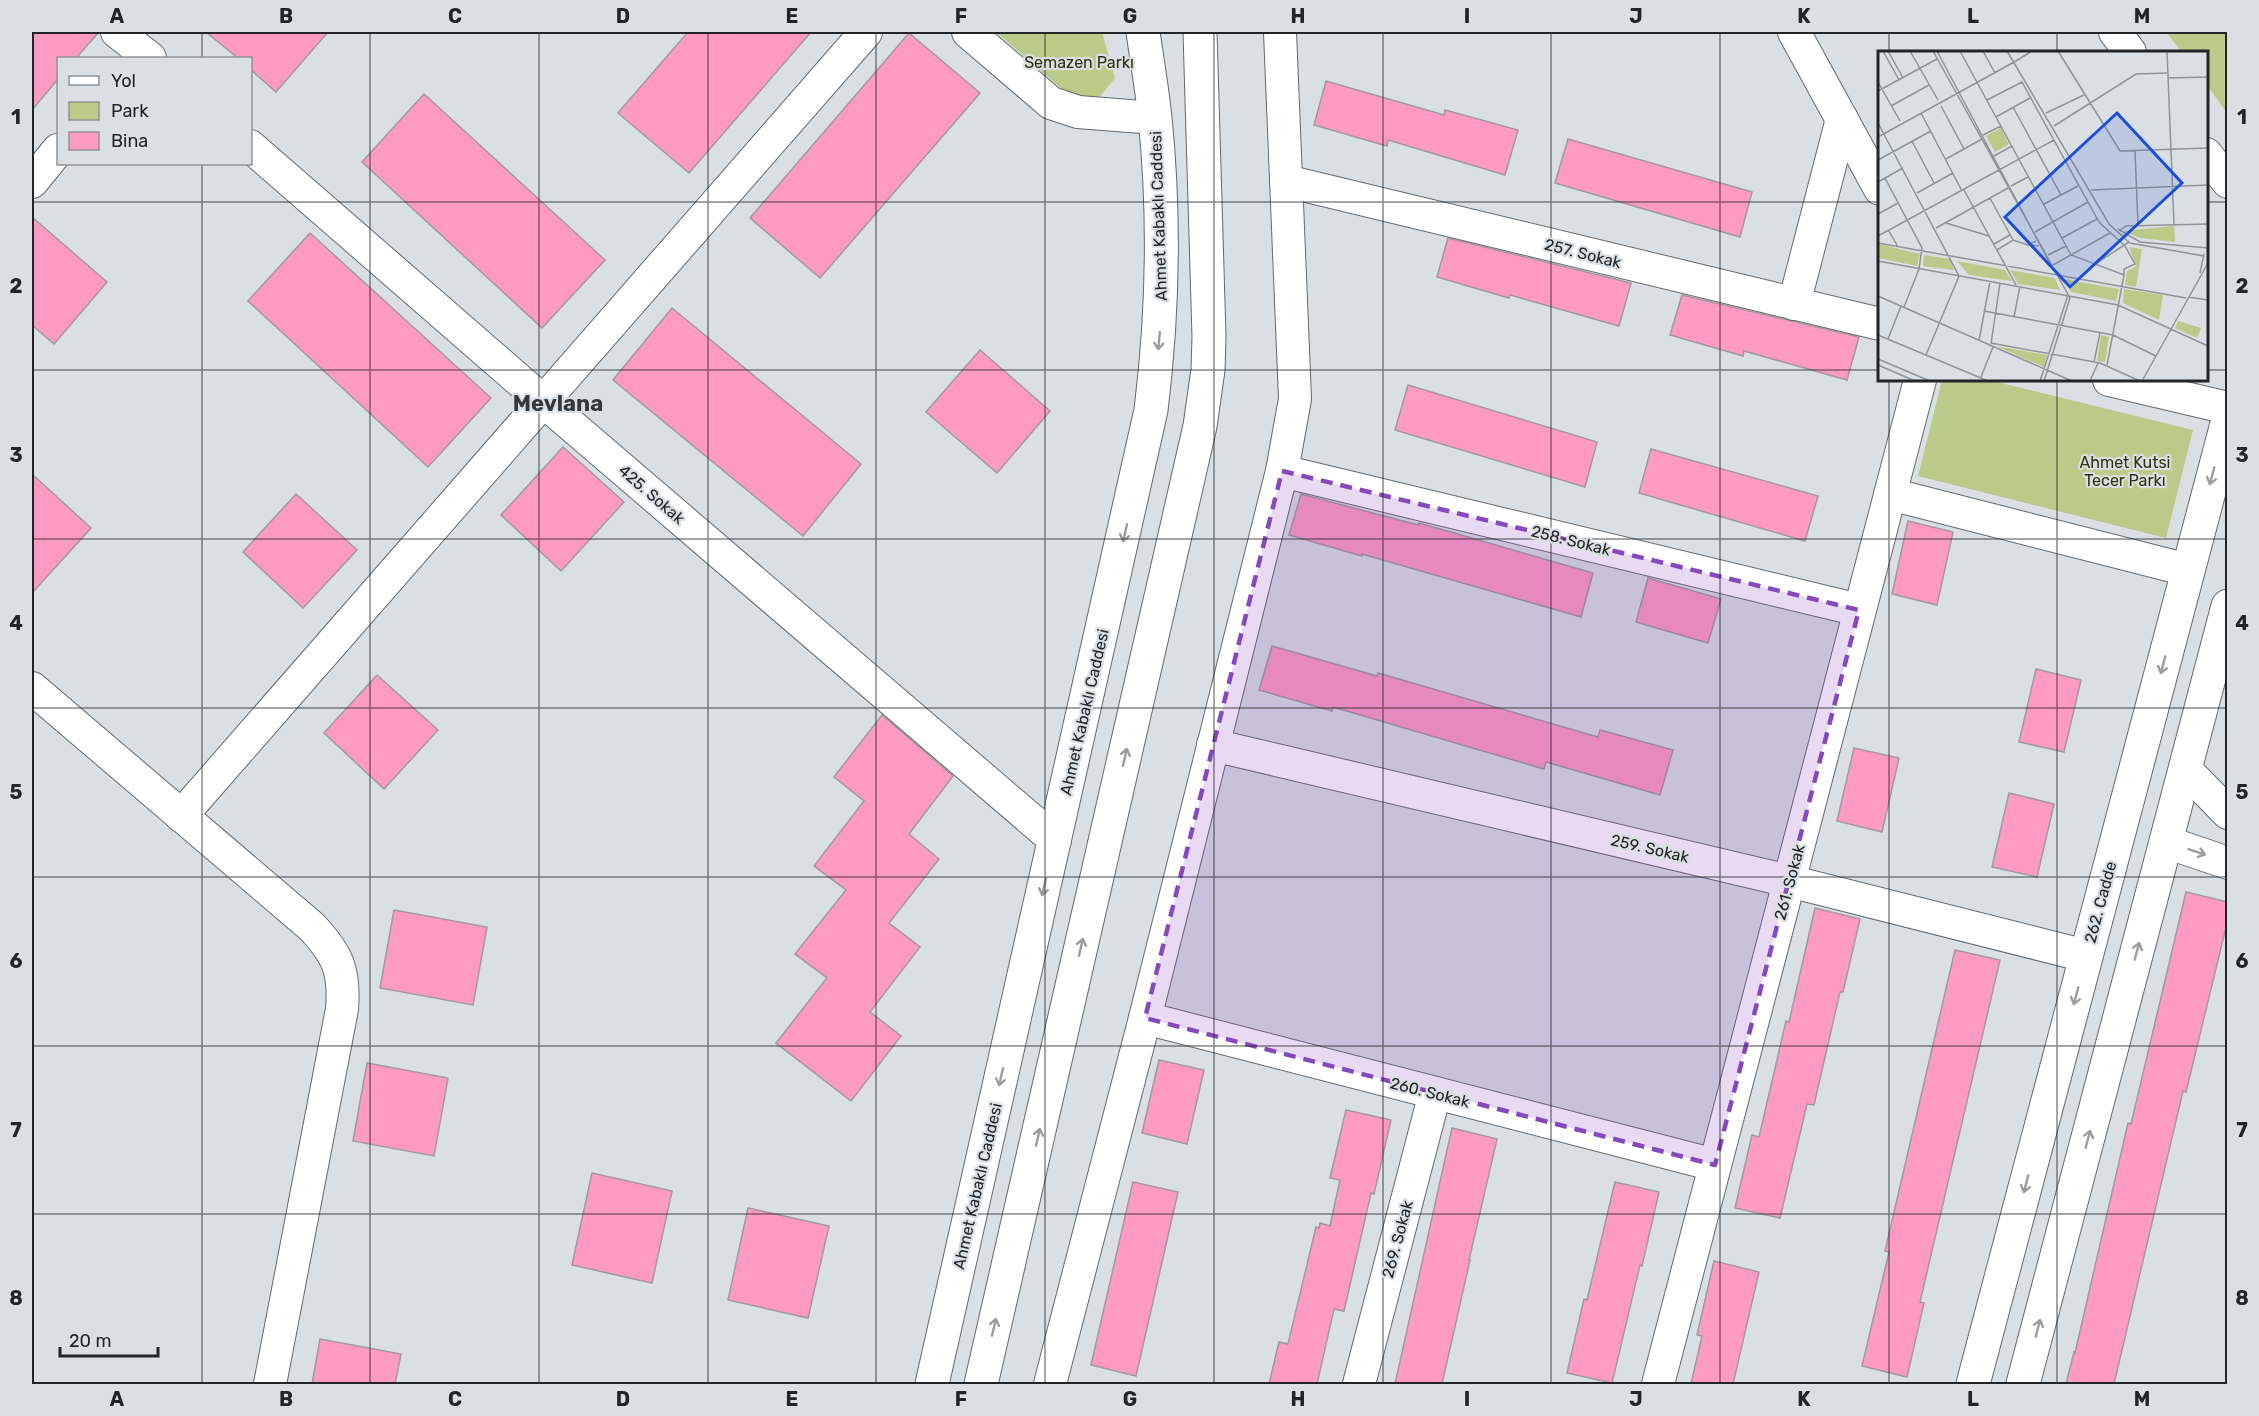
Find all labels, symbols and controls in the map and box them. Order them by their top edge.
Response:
text: A [110,4,125,28]
text: B [279,4,293,28]
text: C [448,4,462,28]
text: D [616,4,630,28]
text: E [786,4,798,28]
text: F [955,4,967,28]
text: G [1123,4,1137,28]
text: H [1291,4,1305,28]
text: I [1464,4,1470,28]
text: J [1629,4,1643,28]
text: K [1797,4,1811,28]
text: L [1967,4,1979,28]
text: M [2134,4,2150,28]
inset map [1878,51,2208,381]
park label: Semazen Parkı [1024,53,1134,72]
legend [57,57,252,165]
text: Yol [111,70,136,92]
text: Park [111,100,149,122]
text: 1 [11,105,21,129]
text: 1 [2237,105,2247,129]
text: Bina [111,130,148,152]
street label: Ahmet Kabaklı Caddesi [1146,131,1171,301]
street label: 257. Sokak [1543,235,1624,272]
text: 2 [10,274,23,298]
text: 2 [2236,274,2249,298]
one-way arrow [1153,330,1164,350]
district label: Mevlana [513,390,603,417]
text: 3 [9,443,23,467]
text: 3 [2235,443,2249,467]
park label: Ahmet Kutsi Tecer Parkı [2080,453,2170,490]
street label: 425. Sokak [615,461,689,529]
one-way arrow [2206,467,2218,486]
street label: 258. Sokak [1529,521,1613,560]
one-way arrow [1118,523,1130,542]
text: 4 [9,611,23,635]
text: 4 [2235,611,2249,635]
street label: Ahmet Kabaklı Caddesi [1056,627,1113,797]
one-way arrow [2157,655,2168,674]
one-way arrow [1119,748,1131,767]
text: 5 [10,780,23,804]
text: 5 [2236,780,2249,804]
street label: 259. Sokak [1609,830,1692,867]
street label: 261. Sokak [1770,841,1809,922]
one-way arrow [2187,848,2206,859]
street label: 262. Cadde [2080,859,2121,945]
one-way arrow [1038,877,1050,896]
one-way arrow [1076,938,1088,957]
one-way arrow [2132,942,2143,961]
text: 6 [9,949,23,973]
text: 6 [2235,949,2249,973]
one-way arrow [2069,986,2081,1005]
one-way arrow [995,1067,1007,1086]
street label: 260. Sokak [1388,1073,1472,1112]
street label: Ahmet Kabaklı Caddesi [949,1101,1006,1271]
text: 7 [10,1118,22,1142]
text: 7 [2236,1118,2248,1142]
one-way arrow [1033,1128,1044,1148]
one-way arrow [2082,1130,2094,1149]
one-way arrow [2020,1174,2031,1193]
street label: 269. Sokak [1378,1197,1417,1280]
text: 8 [9,1286,23,1310]
text: 8 [2235,1286,2249,1310]
one-way arrow [989,1318,1001,1337]
one-way arrow [2033,1319,2044,1338]
scale bar [60,1320,158,1358]
text: 20 m [69,1330,111,1352]
text: A [110,1387,125,1411]
text: B [279,1387,293,1411]
text: C [448,1387,462,1411]
text: D [616,1387,630,1411]
text: E [786,1387,798,1411]
text: F [955,1387,967,1411]
text: G [1123,1387,1137,1411]
text: H [1291,1387,1305,1411]
text: I [1464,1387,1470,1411]
text: J [1629,1387,1643,1411]
text: K [1797,1387,1811,1411]
text: L [1967,1387,1979,1411]
text: M [2134,1387,2150,1411]

